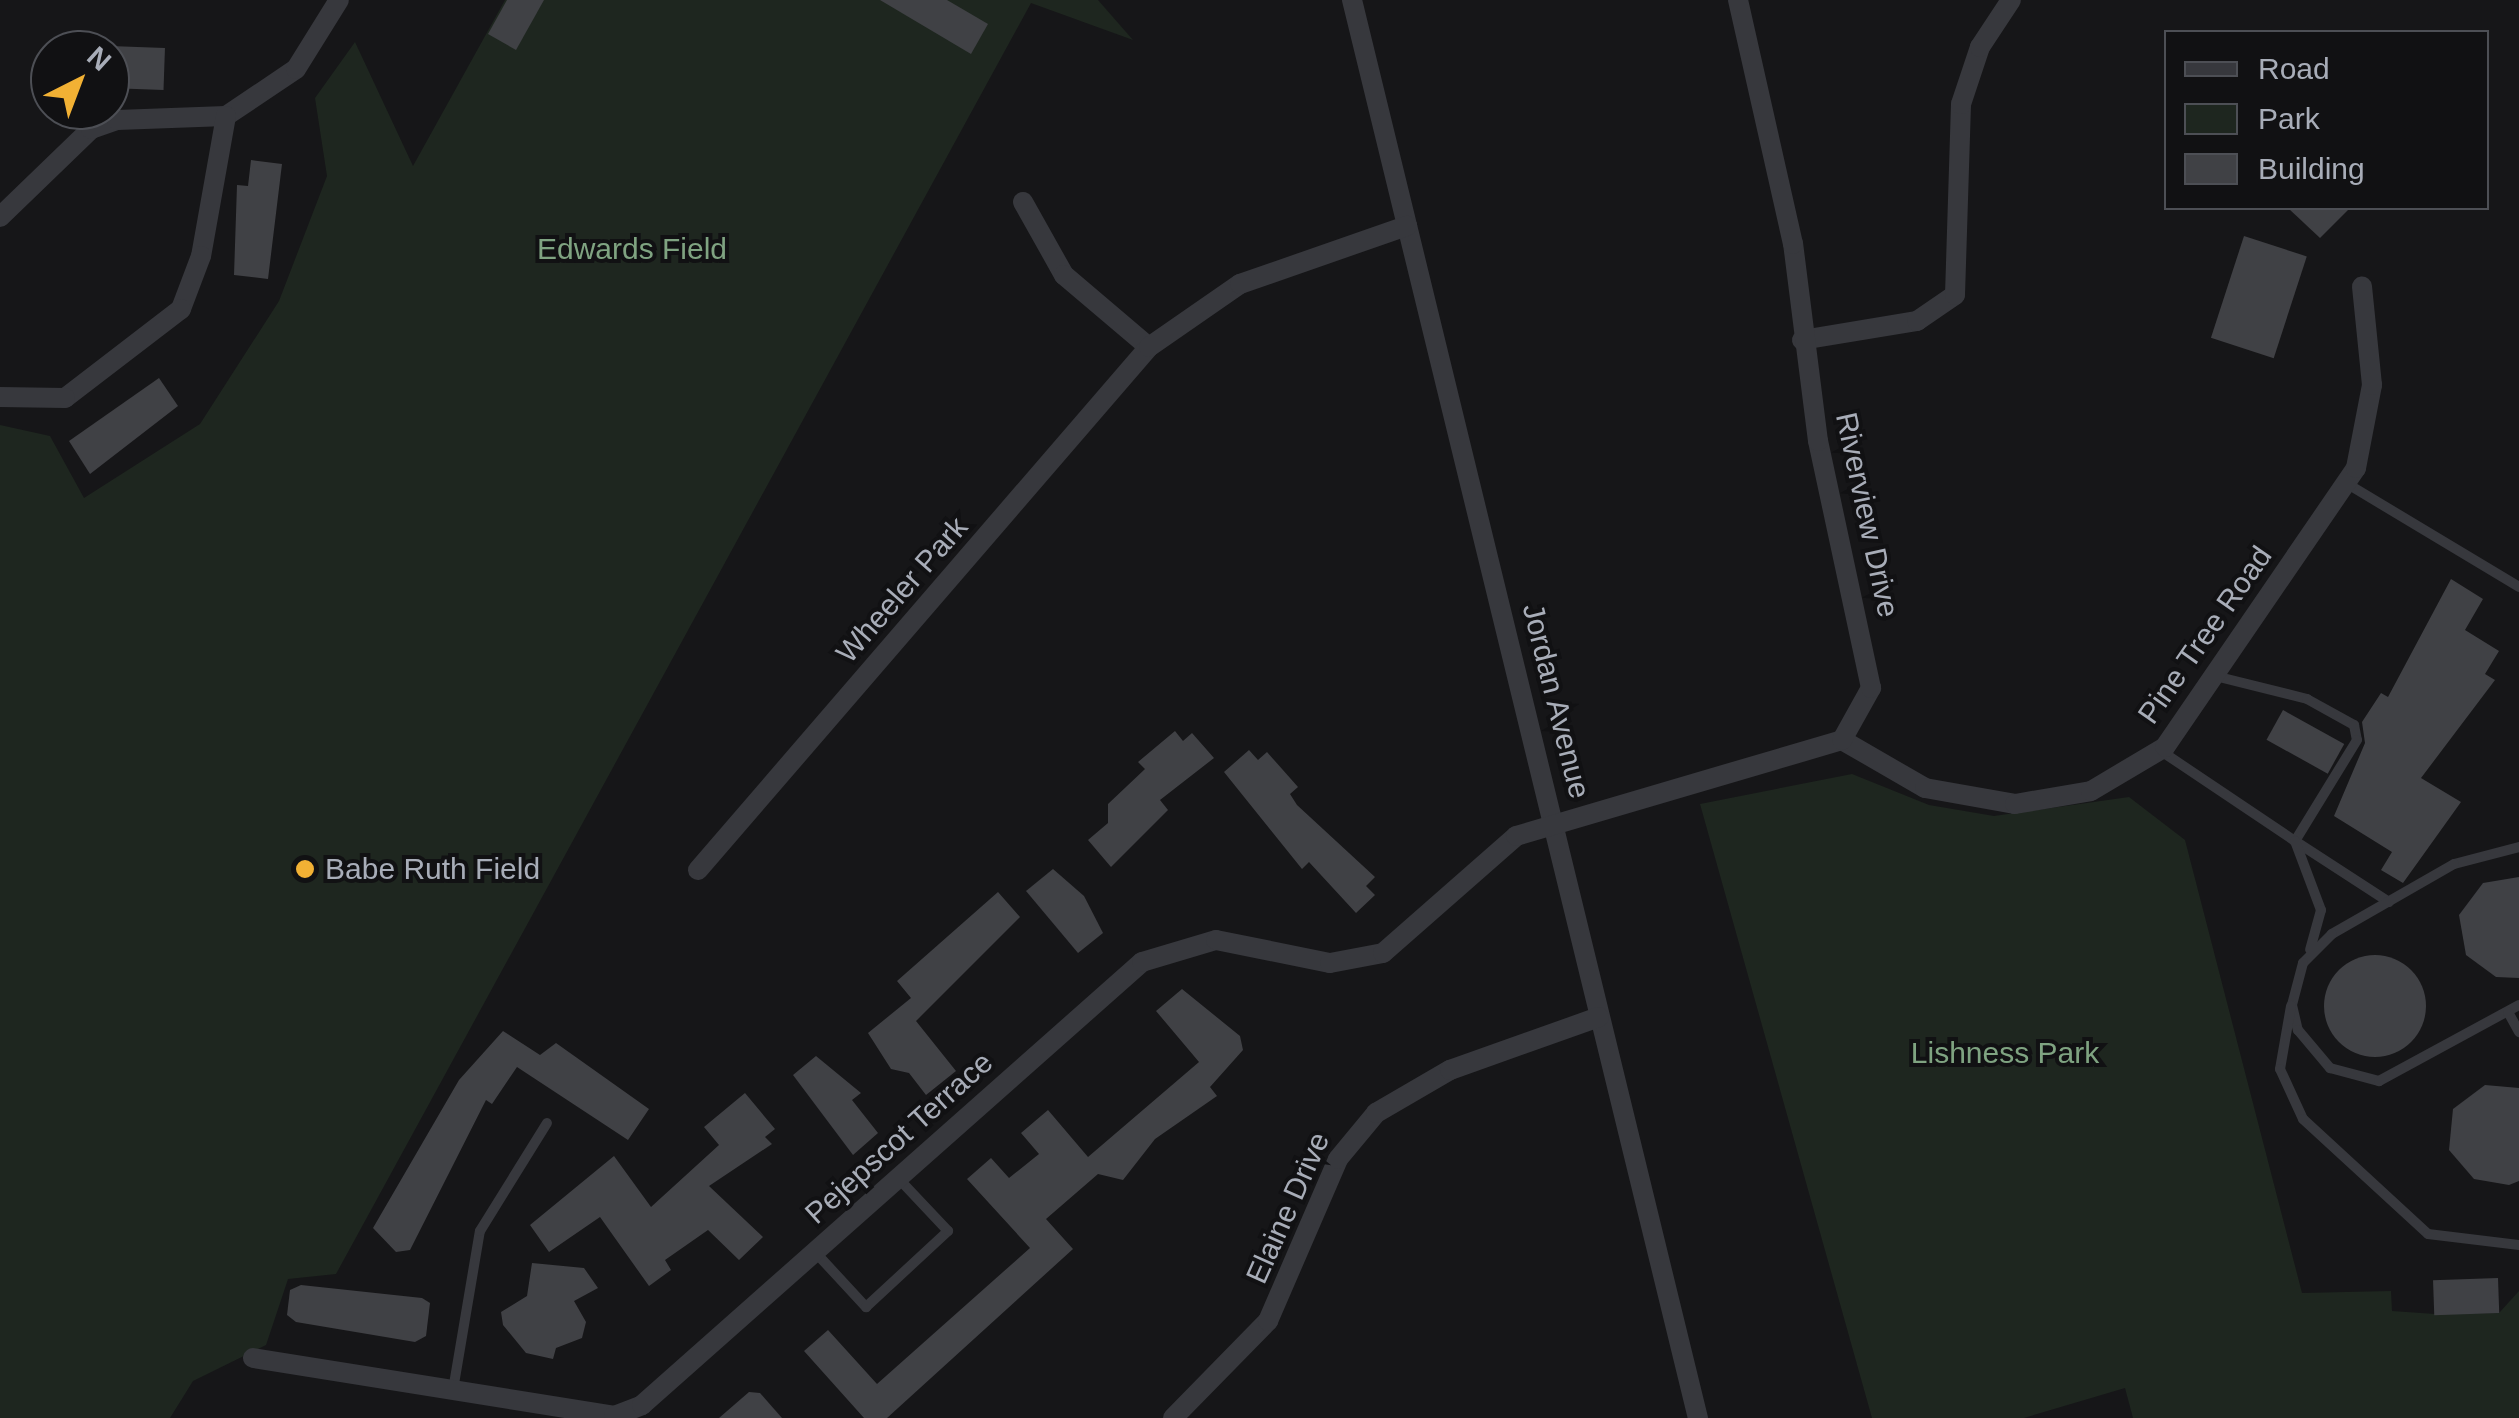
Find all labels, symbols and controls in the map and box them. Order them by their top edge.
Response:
north arrow [30,30,130,130]
legend [2164,30,2489,210]
text: N [81,41,117,77]
text: Road [2258,52,2330,85]
text: Park [2258,102,2320,135]
text: Building [2258,152,2365,185]
park label: Edwards Field [537,231,727,267]
street label: Riverview Drive [1828,409,1906,621]
street label: Wheeler Park [829,510,975,670]
street label: Pine Tree Road [2130,539,2280,731]
street label: Jordan Avenue [1514,599,1598,803]
place label: Babe Ruth Field [325,851,540,887]
marker: Babe Ruth Field [294,858,316,880]
park label: Lishness Park [1911,1035,2099,1071]
street label: Pejepscot Terrace [798,1044,1000,1232]
street label: Elaine Drive [1239,1127,1337,1289]

